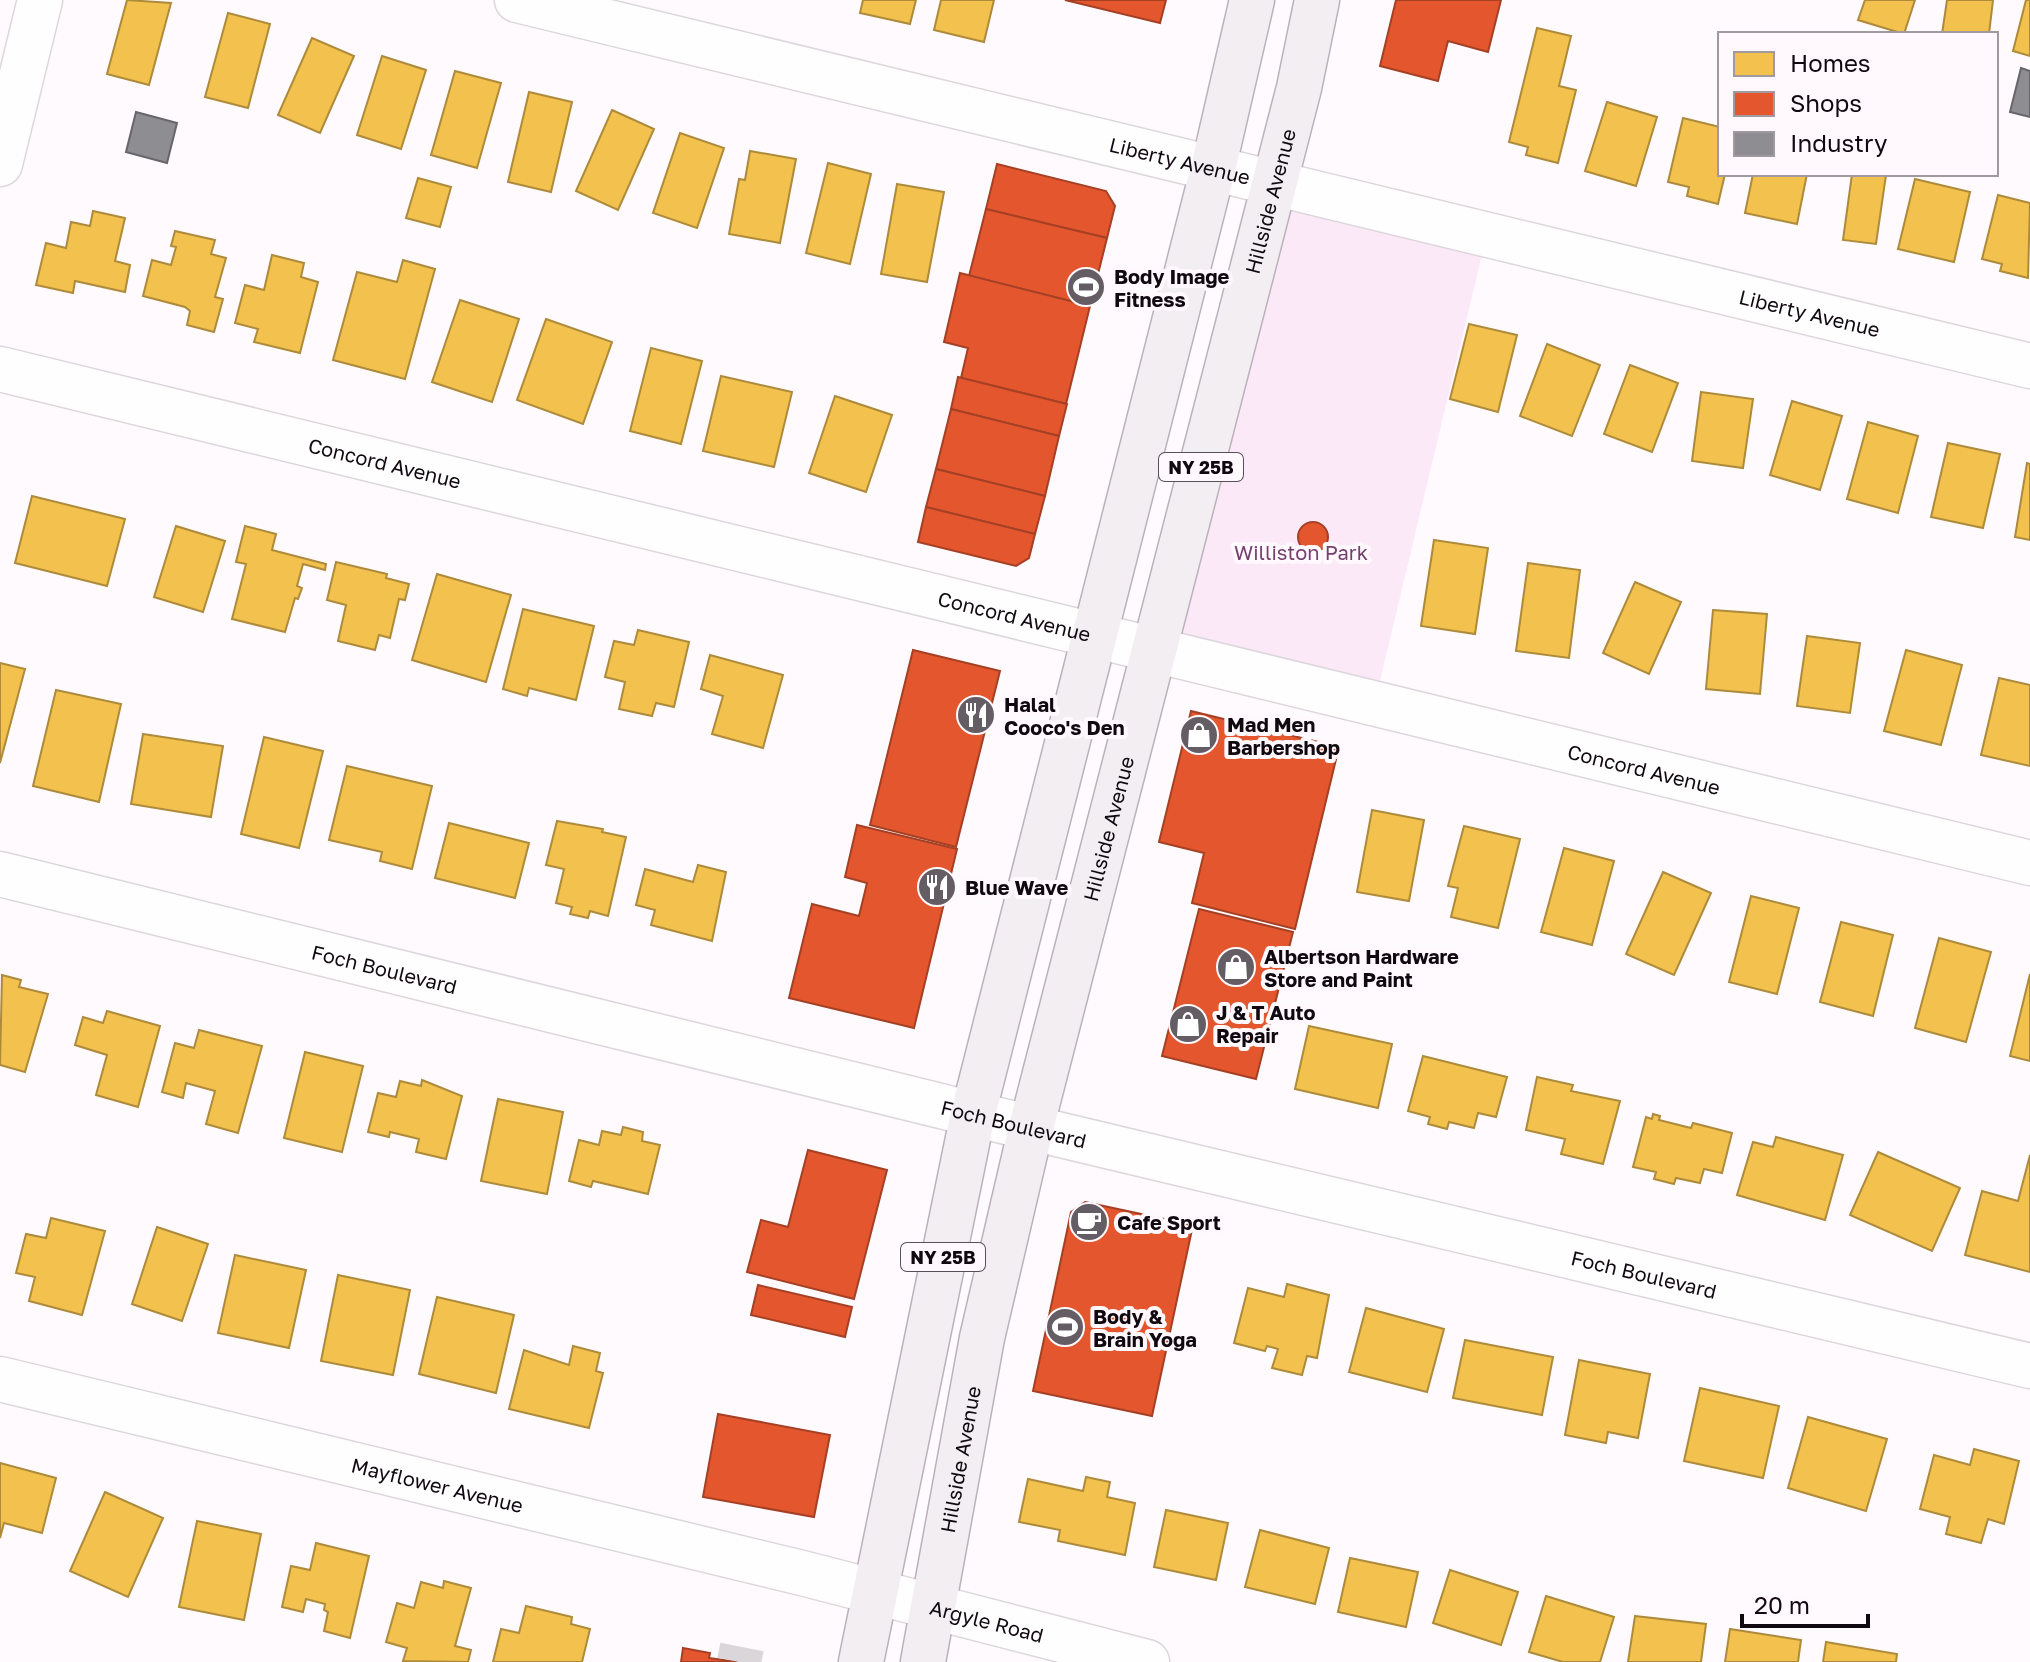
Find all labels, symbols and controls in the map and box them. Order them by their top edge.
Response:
legend [1718,32,1998,176]
text: Homes [1790,48,1871,77]
text: Shops [1790,88,1862,117]
street label: Hillside Avenue [1240,126,1300,276]
text: Industry [1790,128,1887,157]
street label: Liberty Avenue [1107,132,1253,189]
place label: Body Image Fitness [1114,264,1230,311]
sports icon: Body Image Fitness [1065,266,1107,308]
street label: Liberty Avenue [1737,284,1883,341]
street label: Concord Avenue [306,432,464,493]
road number: NY 25B [1159,453,1243,481]
park label: Williston Park [1234,540,1368,564]
street label: Concord Avenue [936,586,1093,646]
place label: Halal Cooco's Den [1004,692,1125,739]
restaurant icon: Halal Cooco's Den [955,694,997,736]
place label: Mad Men Barbershop [1227,712,1340,759]
shop icon: Mad Men Barbershop [1178,714,1220,756]
street label: Concord Avenue [1565,739,1723,799]
street label: Hillside Avenue [1078,754,1138,904]
restaurant icon: Blue Wave [916,866,958,908]
place label: Blue Wave [965,875,1068,899]
street label: Foch Boulevard [309,939,460,998]
place label: Albertson Hardware Store and Paint [1264,944,1459,991]
shop icon: Albertson Hardware Store and Paint [1215,946,1257,988]
place label: J & T Auto Repair [1216,1000,1315,1047]
shop icon: J & T Auto Repair [1167,1003,1209,1045]
street label: Foch Boulevard [939,1095,1089,1153]
cafe icon: Cafe Sport [1068,1201,1110,1243]
place label: Cafe Sport [1117,1210,1221,1234]
road number: NY 25B [901,1243,985,1271]
street label: Foch Boulevard [1569,1245,1719,1303]
place label: Body & Brain Yoga [1093,1304,1197,1351]
sports icon: Body & Brain Yoga [1044,1306,1086,1348]
street label: Hillside Avenue [935,1384,985,1535]
street label: Mayflower Avenue [349,1452,526,1517]
scale bar [1742,1578,1868,1628]
text: 20 m [1754,1590,1810,1619]
street label: Argyle Road [927,1595,1046,1647]

